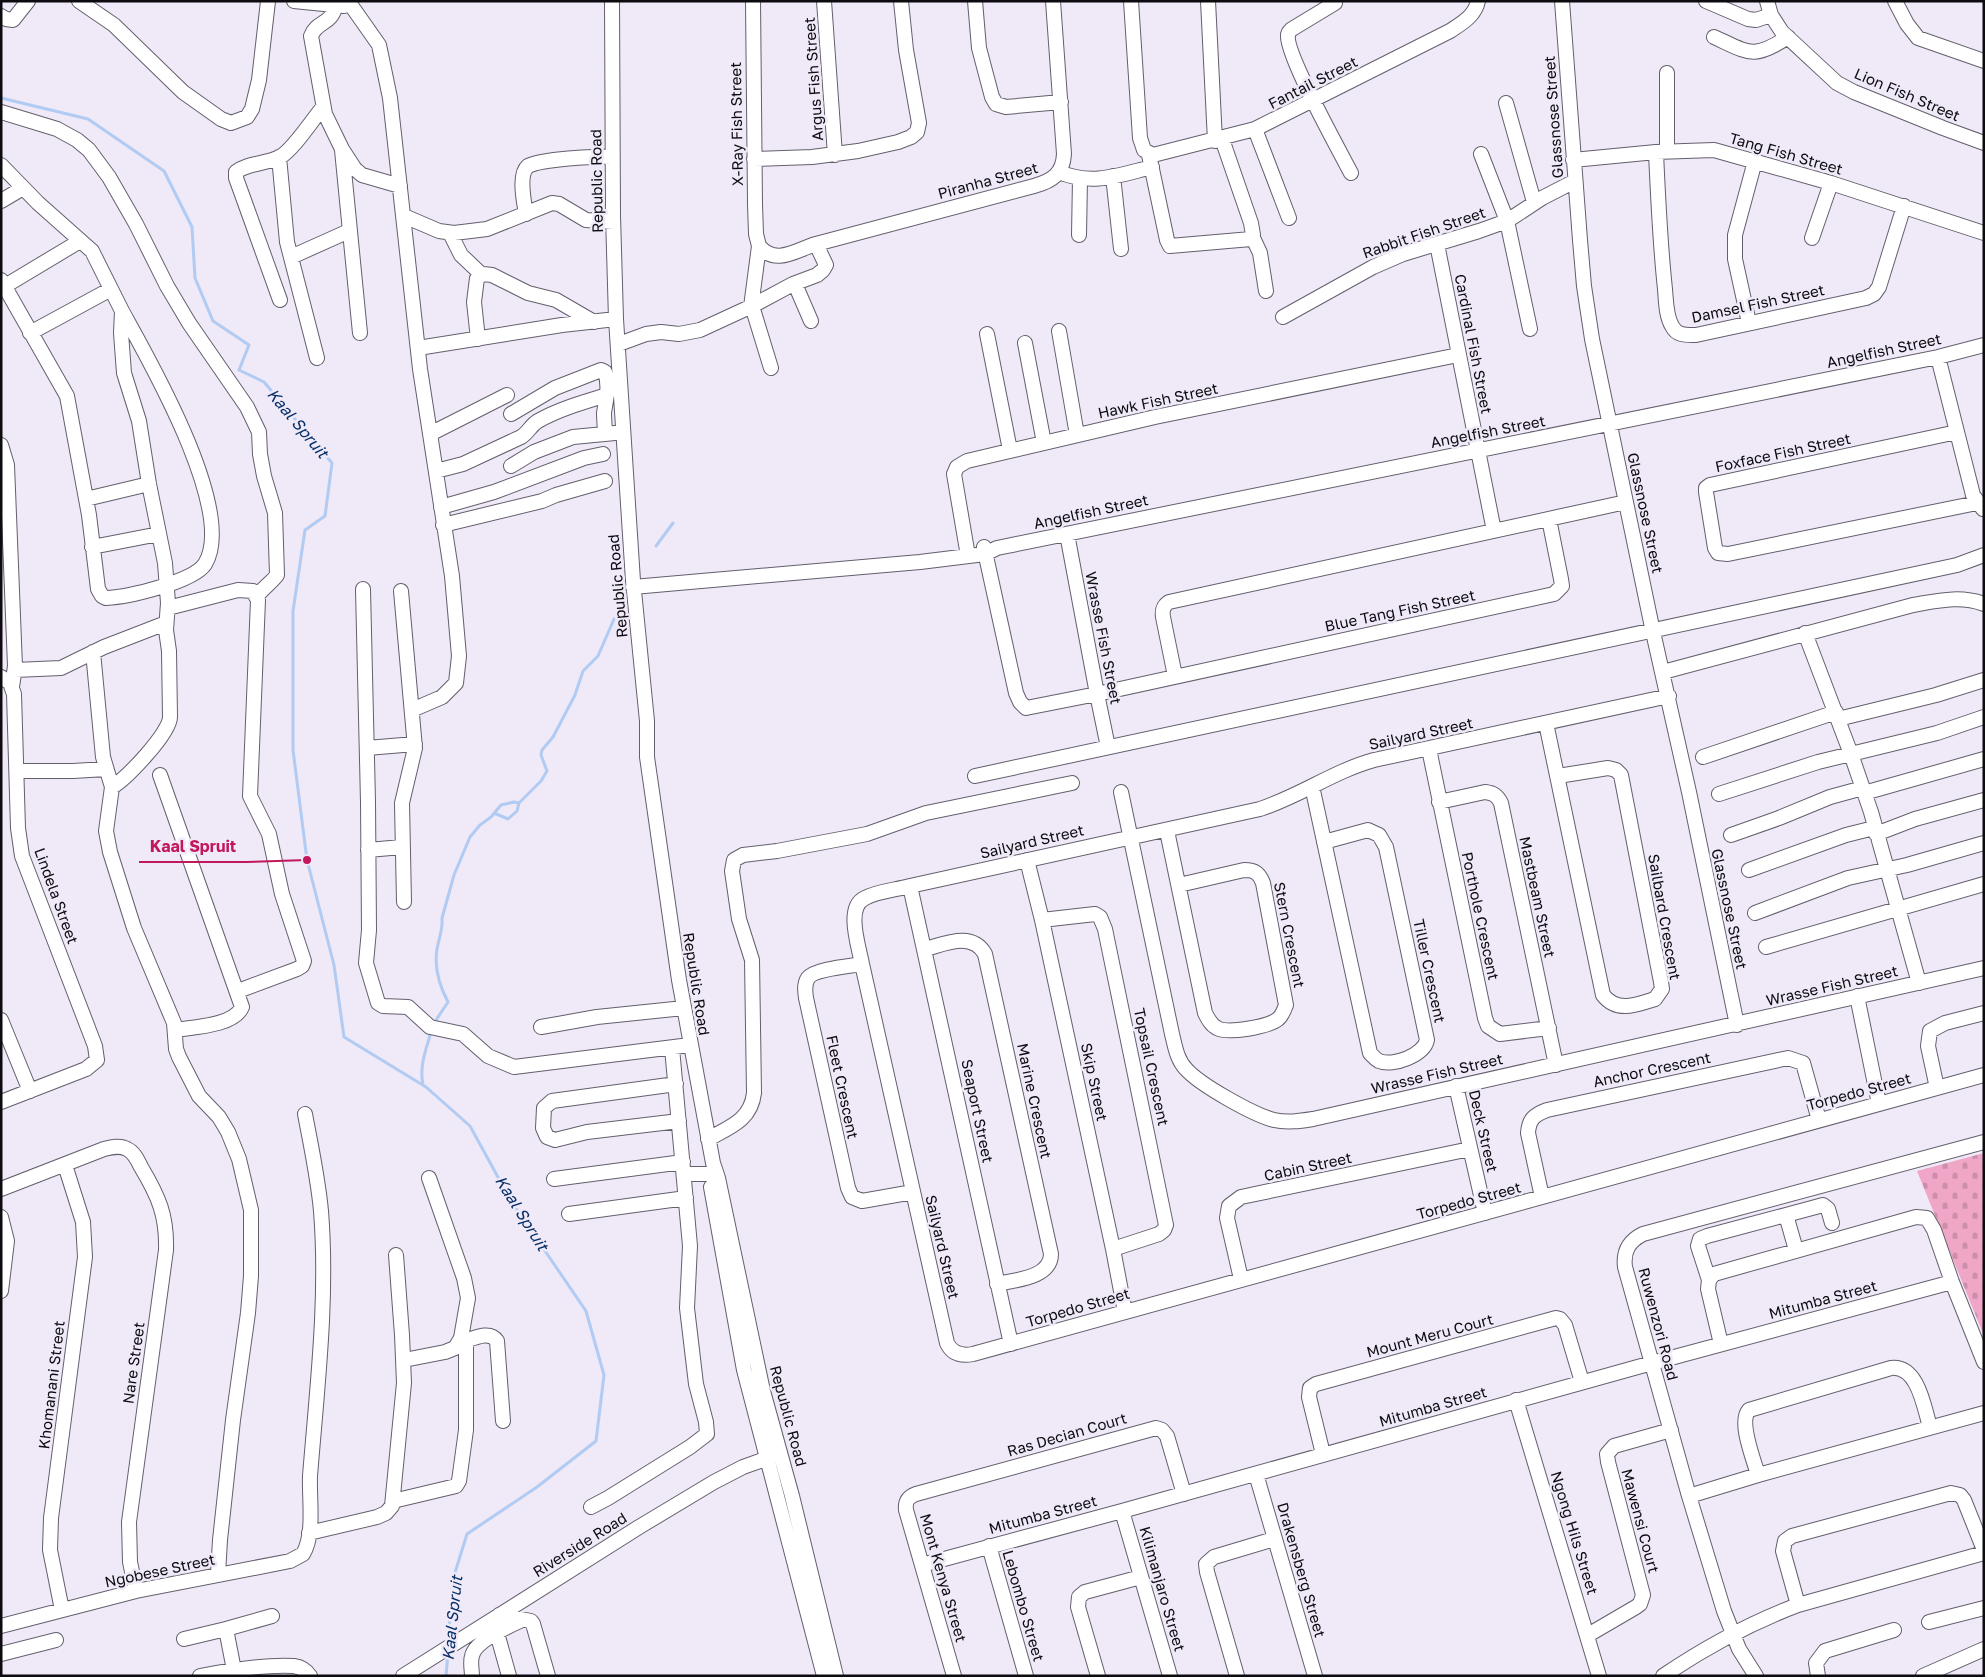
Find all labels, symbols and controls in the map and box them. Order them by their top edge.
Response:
street label: Argus Fish Street [800,17,826,142]
street label: Fantail Street [1265,52,1360,112]
street label: Glassnose Street [1540,55,1566,179]
street label: X-Ray Fish Street [726,62,746,186]
street label: Lion Fish Street [1852,64,1963,124]
street label: Tang Fish Street [1728,128,1845,178]
street label: Republic Road [586,129,606,233]
street label: Piranha Street [936,158,1040,202]
street label: Rabbit Fish Street [1360,203,1488,262]
street label: Cardinal Fish Street [1452,272,1496,415]
street label: Damsel Fish Street [1690,280,1826,326]
street label: Angelfish Street [1825,329,1943,371]
street label: Hawk Fish Street [1096,378,1220,422]
water label: Kaal Spruit [263,384,334,463]
street label: Angelfish Street [1429,411,1547,451]
street label: Foxface Fish Street [1713,429,1852,475]
street label: Glassnose Street [1624,451,1668,575]
street label: Angelfish Street [1032,490,1150,532]
street label: Republic Road [604,534,630,639]
street label: Wrasse Fish Street [1082,570,1126,706]
street label: Blue Tang Fish Street [1323,585,1477,635]
street label: Sailyard Street [1367,713,1475,753]
street label: Sailyard Street [978,820,1085,862]
callout: Kaal Spruit [139,831,246,862]
street label: Mastbeam Street [1516,835,1560,959]
text: Kaal Spruit [150,836,236,856]
street label: Lindela Street [31,845,83,946]
street label: Glassnose Street [1708,847,1752,971]
street label: Porthole Crescent [1459,850,1503,982]
street label: Sailbard Crescent [1645,852,1685,981]
street label: Stern Crescent [1271,880,1309,989]
street label: Tiller Crescent [1410,917,1450,1024]
street label: Republic Road [680,931,714,1037]
street label: Wrasse Fish Street [1764,961,1900,1009]
street label: Topsail Crescent [1131,1006,1173,1127]
street label: Fleet Crescent [823,1033,863,1140]
street label: Marine Crescent [1014,1041,1056,1160]
street label: Skip Street [1078,1041,1112,1123]
street label: Anchor Crescent [1591,1048,1712,1090]
street label: Wrasse Fish Street [1369,1049,1505,1097]
street label: Seaport Street [958,1057,998,1164]
street label: Torpedo Street [1805,1068,1913,1114]
street label: Deck Street [1466,1088,1502,1174]
street label: Cabin Street [1262,1148,1353,1184]
water label: Kaal Spruit [491,1172,554,1256]
street label: Torpedo Street [1415,1177,1523,1223]
street label: Sailyard Street [922,1193,964,1300]
street label: Ruwenzori Road [1635,1265,1683,1382]
street label: Mitumba Street [1767,1276,1879,1322]
street label: Torpedo Street [1024,1284,1132,1330]
street label: Mount Meru Court [1364,1309,1495,1361]
street label: Khomanani Street [34,1320,68,1450]
street label: Nare Street [118,1321,148,1405]
street label: Republic Road [767,1363,811,1468]
street label: Mitumba Street [1377,1382,1489,1430]
street label: Ras Decian Court [1005,1408,1129,1460]
street label: Mawensi Court [1618,1467,1664,1575]
street label: Ngong Hils Street [1548,1469,1602,1597]
street label: Mitumba Street [987,1491,1099,1537]
street label: Drakensberg Street [1274,1500,1330,1639]
street label: Riverside Road [529,1508,630,1580]
street label: Mont Kenya Street [917,1511,971,1644]
street label: Kilimanjaro Street [1136,1524,1189,1653]
street label: Lebombo Street [999,1548,1048,1663]
street label: Ngobese Street [103,1550,217,1591]
water label: Kaal Spruit [438,1573,467,1661]

